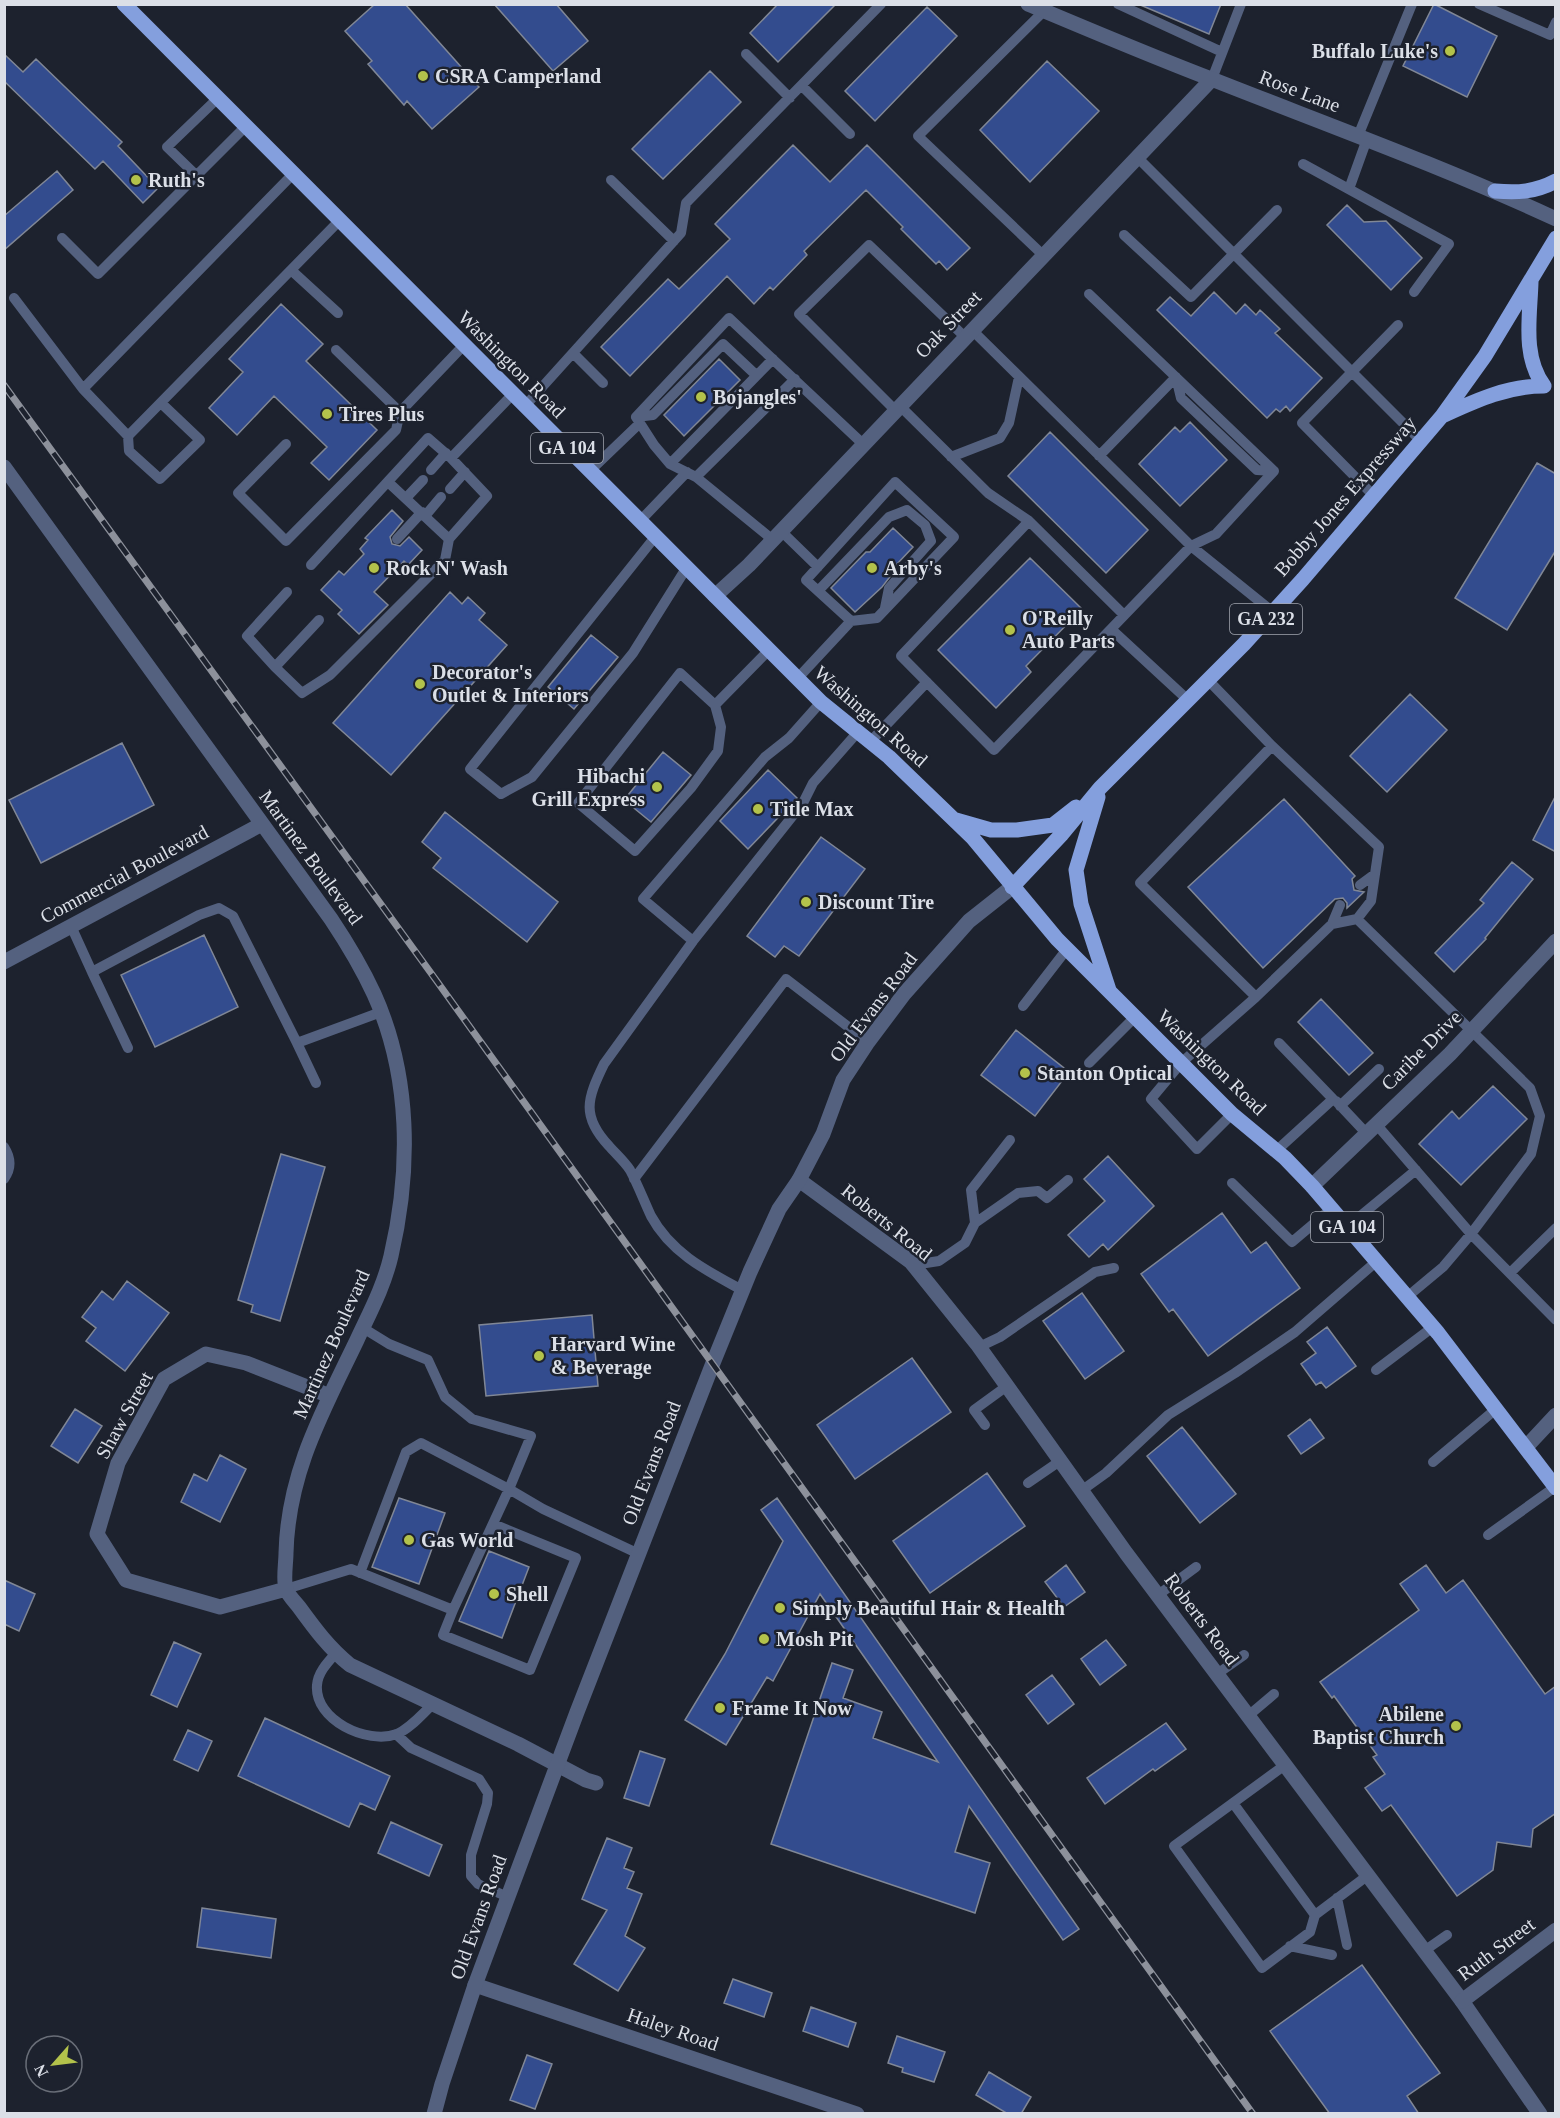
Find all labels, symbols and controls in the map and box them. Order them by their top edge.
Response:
place label: Buffalo Luke's [1312,40,1438,62]
marker: Buffalo Luke's [1443,44,1457,58]
place label: CSRA Camperland [435,65,601,88]
street label: Rose Lane [1256,66,1344,117]
marker: CSRA Camperland [416,69,430,83]
place label: Ruth's [148,169,205,191]
marker: Ruth's [129,173,143,187]
street label: Oak Street [911,285,986,362]
street label: Washington Road [453,306,570,423]
place label: Bojangles' [713,386,802,409]
marker: Bojangles' [694,390,708,404]
place label: Tires Plus [339,403,425,425]
marker: Tires Plus [320,407,334,421]
street label: Bobby Jones Expressway [1270,412,1421,581]
road number: GA 104 [531,433,603,463]
place label: Rock N' Wash [386,557,508,579]
place label: Arby's [884,557,942,580]
marker: Rock N' Wash [367,561,381,575]
marker: Arby's [865,561,879,575]
road number: GA 232 [1230,604,1302,634]
place label: O'Reilly Auto Parts [1022,607,1115,652]
marker: O'Reilly Auto Parts [1003,623,1017,637]
place label: Decorator's Outlet & Interiors [432,661,589,706]
street label: Washington Road [809,661,932,772]
marker: Decorator's Outlet & Interiors [413,677,427,691]
place label: Hibachi Grill Express [531,765,645,811]
marker: Hibachi Grill Express [650,780,664,794]
street label: Martinez Boulevard [255,786,367,928]
place label: Title Max [770,798,854,820]
marker: Title Max [751,802,765,816]
street label: Commercial Boulevard [36,820,212,928]
place label: Discount Tire [818,891,934,913]
marker: Discount Tire [799,895,813,909]
street label: Old Evans Road [825,948,921,1066]
street label: Washington Road [1152,1005,1271,1120]
street label: Caribe Drive [1377,1005,1466,1094]
place label: Stanton Optical [1037,1062,1172,1085]
marker: Stanton Optical [1018,1066,1032,1080]
street label: Roberts Road [838,1179,936,1265]
road number: GA 104 [1311,1212,1383,1242]
street label: Martinez Boulevard [288,1266,374,1422]
place label: Harvard Wine & Beverage [551,1333,675,1379]
marker: Harvard Wine & Beverage [532,1349,546,1363]
street label: Shaw Street [91,1367,157,1462]
street label: Old Evans Road [617,1398,685,1528]
place label: Gas World [421,1529,513,1551]
marker: Gas World [402,1533,416,1547]
street label: Roberts Road [1160,1569,1244,1669]
place label: Shell [506,1583,549,1605]
marker: Shell [487,1587,501,1601]
place label: Simply Beautiful Hair & Health [792,1597,1065,1620]
marker: Simply Beautiful Hair & Health [773,1601,787,1615]
place label: Mosh Pit [776,1628,854,1650]
marker: Mosh Pit [757,1632,771,1646]
place label: Frame It Now [732,1697,853,1719]
marker: Frame It Now [713,1701,727,1715]
place label: Abilene Baptist Church [1313,1703,1444,1749]
marker: Abilene Baptist Church [1449,1719,1463,1733]
street label: Old Evans Road [445,1852,511,1982]
street label: Ruth Street [1453,1913,1539,1985]
street label: Haley Road [624,2003,721,2056]
north arrow [24,2034,84,2094]
text: N [31,2061,51,2080]

